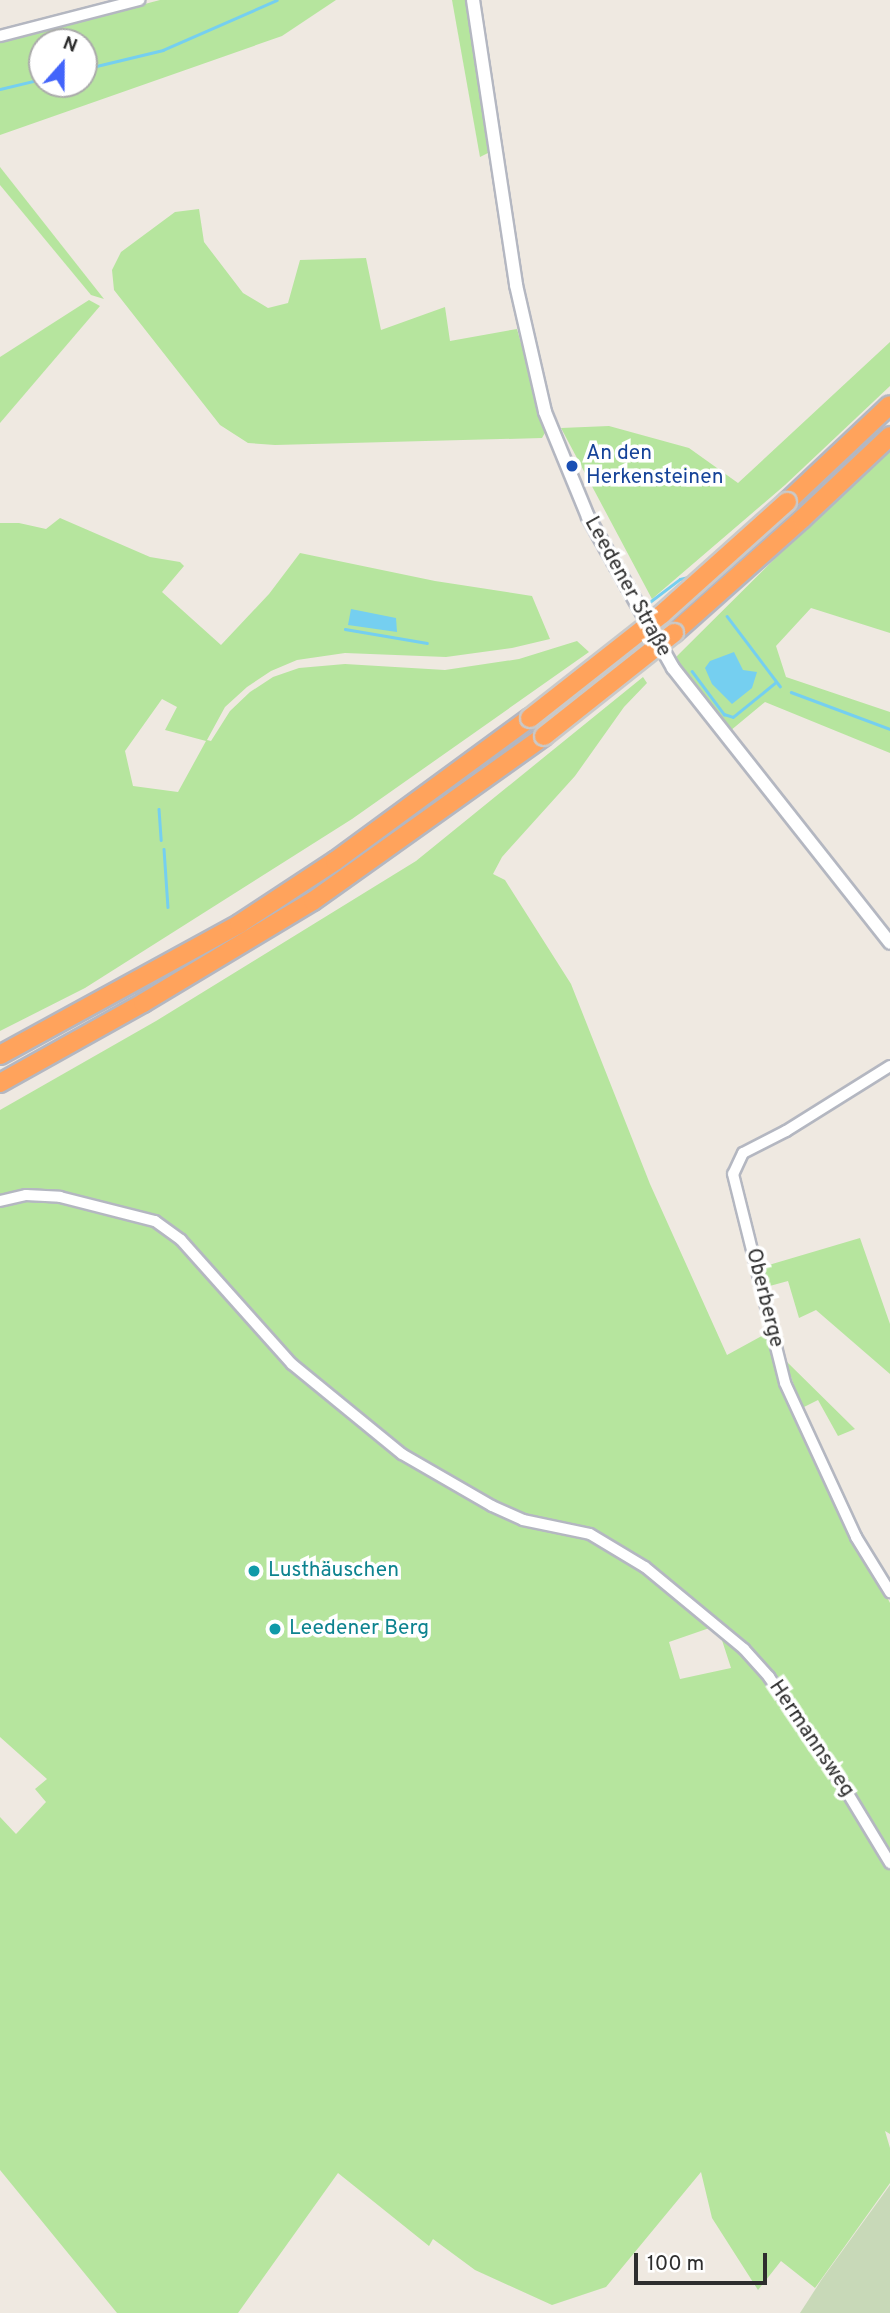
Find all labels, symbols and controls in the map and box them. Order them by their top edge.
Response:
north arrow [28,28,98,98]
text: N [59,32,80,59]
place label: An den Herkensteinen [586,441,724,491]
marker: An den Herkensteinen [564,458,580,474]
street label: Leedener Straße [578,513,676,661]
street label: Oberberge [740,1246,788,1350]
place label: Lusthäuschen [268,1558,399,1584]
marker: Lusthäuschen [246,1563,262,1579]
place label: Leedener Berg [289,1616,429,1642]
marker: Leedener Berg [267,1621,283,1637]
street label: Hermannsweg [763,1676,859,1802]
scale bar [638,2240,771,2284]
text: 100 m [647,2251,704,2278]

